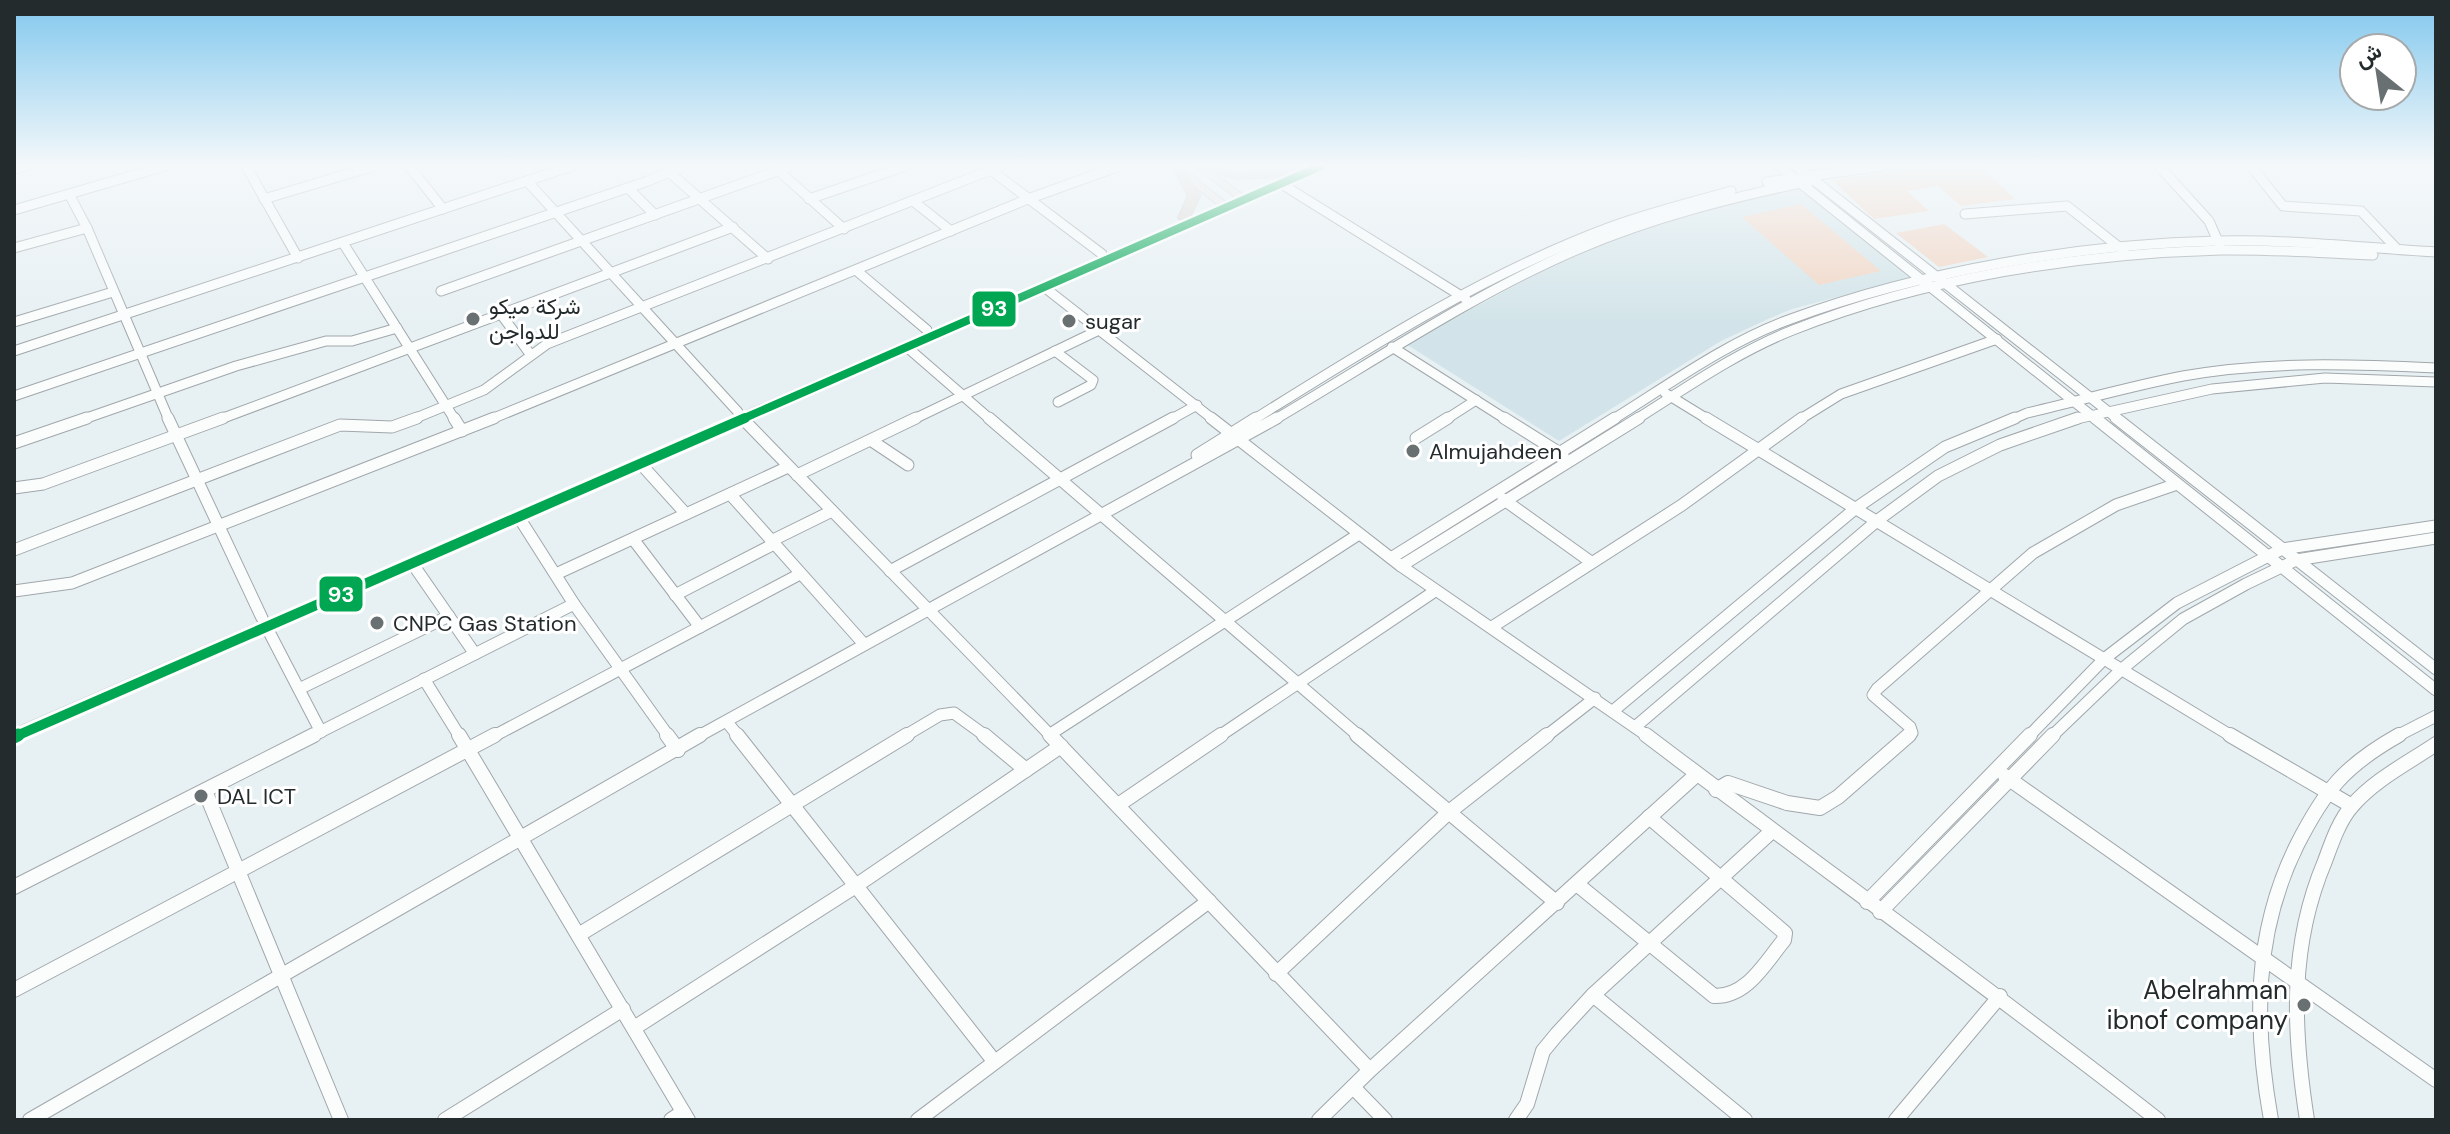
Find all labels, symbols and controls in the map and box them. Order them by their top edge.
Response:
north arrow [2338,32,2418,112]
text: ش [2350,36,2387,74]
line badge: 93 [971,290,1017,328]
place label: شركة ميكو للدواجن [489,292,581,346]
text: 93 [980,294,1008,323]
place label: sugar [1085,307,1141,336]
marker: شركة ميكو للدواجن [464,310,482,328]
marker: sugar [1060,312,1078,330]
place label: Almujahdeen [1429,437,1562,466]
marker: Almujahdeen [1404,442,1422,460]
line badge: 93 [318,575,364,613]
text: 93 [327,580,355,609]
place label: CNPC Gas Station [393,609,577,638]
marker: CNPC Gas Station [368,614,386,632]
place label: DAL ICT [217,782,296,811]
marker: DAL ICT [192,787,210,805]
place label: Abelrahman ibnof company [2107,973,2288,1037]
marker: Abelrahman ibnof company [2295,996,2313,1014]

